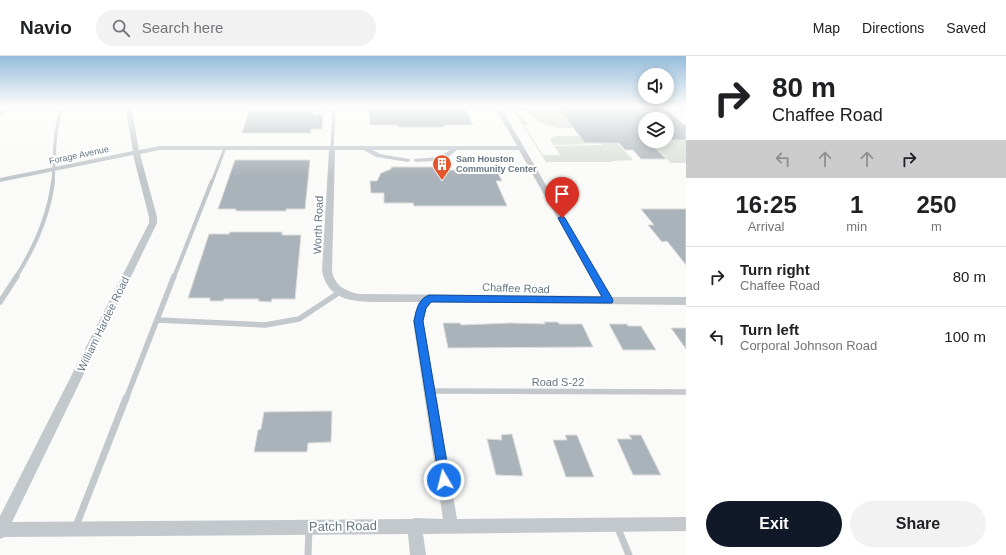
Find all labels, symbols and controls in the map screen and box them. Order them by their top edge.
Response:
search box [96,10,376,46]
text: Navio [20,17,72,38]
icon: search [110,17,132,39]
text: Search here [142,19,223,36]
text: Map [813,20,840,36]
text: Directions [862,20,924,36]
text: Saved [946,20,986,36]
map controls [638,68,674,148]
button: sound [638,68,674,104]
icon: right [706,72,758,124]
text: 80 m [772,72,836,103]
text: Chaffee Road [772,105,883,125]
button: layers [638,112,674,148]
street label: Forage Avenue [48,144,110,166]
icon: left [772,148,794,170]
icon: ahead [814,148,836,170]
icon: ahead [856,148,878,170]
icon: right [898,148,920,170]
building icon: Sam Houston Community Center [431,153,453,181]
place label: Sam Houston Community Center [456,154,537,174]
pin [545,177,579,218]
icon: arrive [551,183,573,205]
text: 16:25 [735,191,797,218]
text: 1 [850,191,863,218]
text: 250 [917,191,957,218]
street label: Worth Road [311,196,325,254]
text: Arrival [748,219,785,234]
text: min [846,219,867,234]
text: m [931,219,942,234]
text: Turn right [740,261,810,278]
icon: right [706,266,728,288]
text: 80 m [953,268,986,285]
street label: William Hardee Road [75,275,131,373]
text: Chaffee Road [740,278,820,293]
street label: Chaffee Road [482,281,550,295]
text: Turn left [740,321,799,338]
icon: left [706,326,728,348]
text: 100 m [944,328,986,345]
text: Corporal Johnson Road [740,338,877,353]
street label: Road S-22 [532,376,584,388]
position arrow [423,459,465,501]
button: Exit [706,501,842,547]
button: Share [850,501,986,547]
street label: Patch Road [309,518,377,534]

